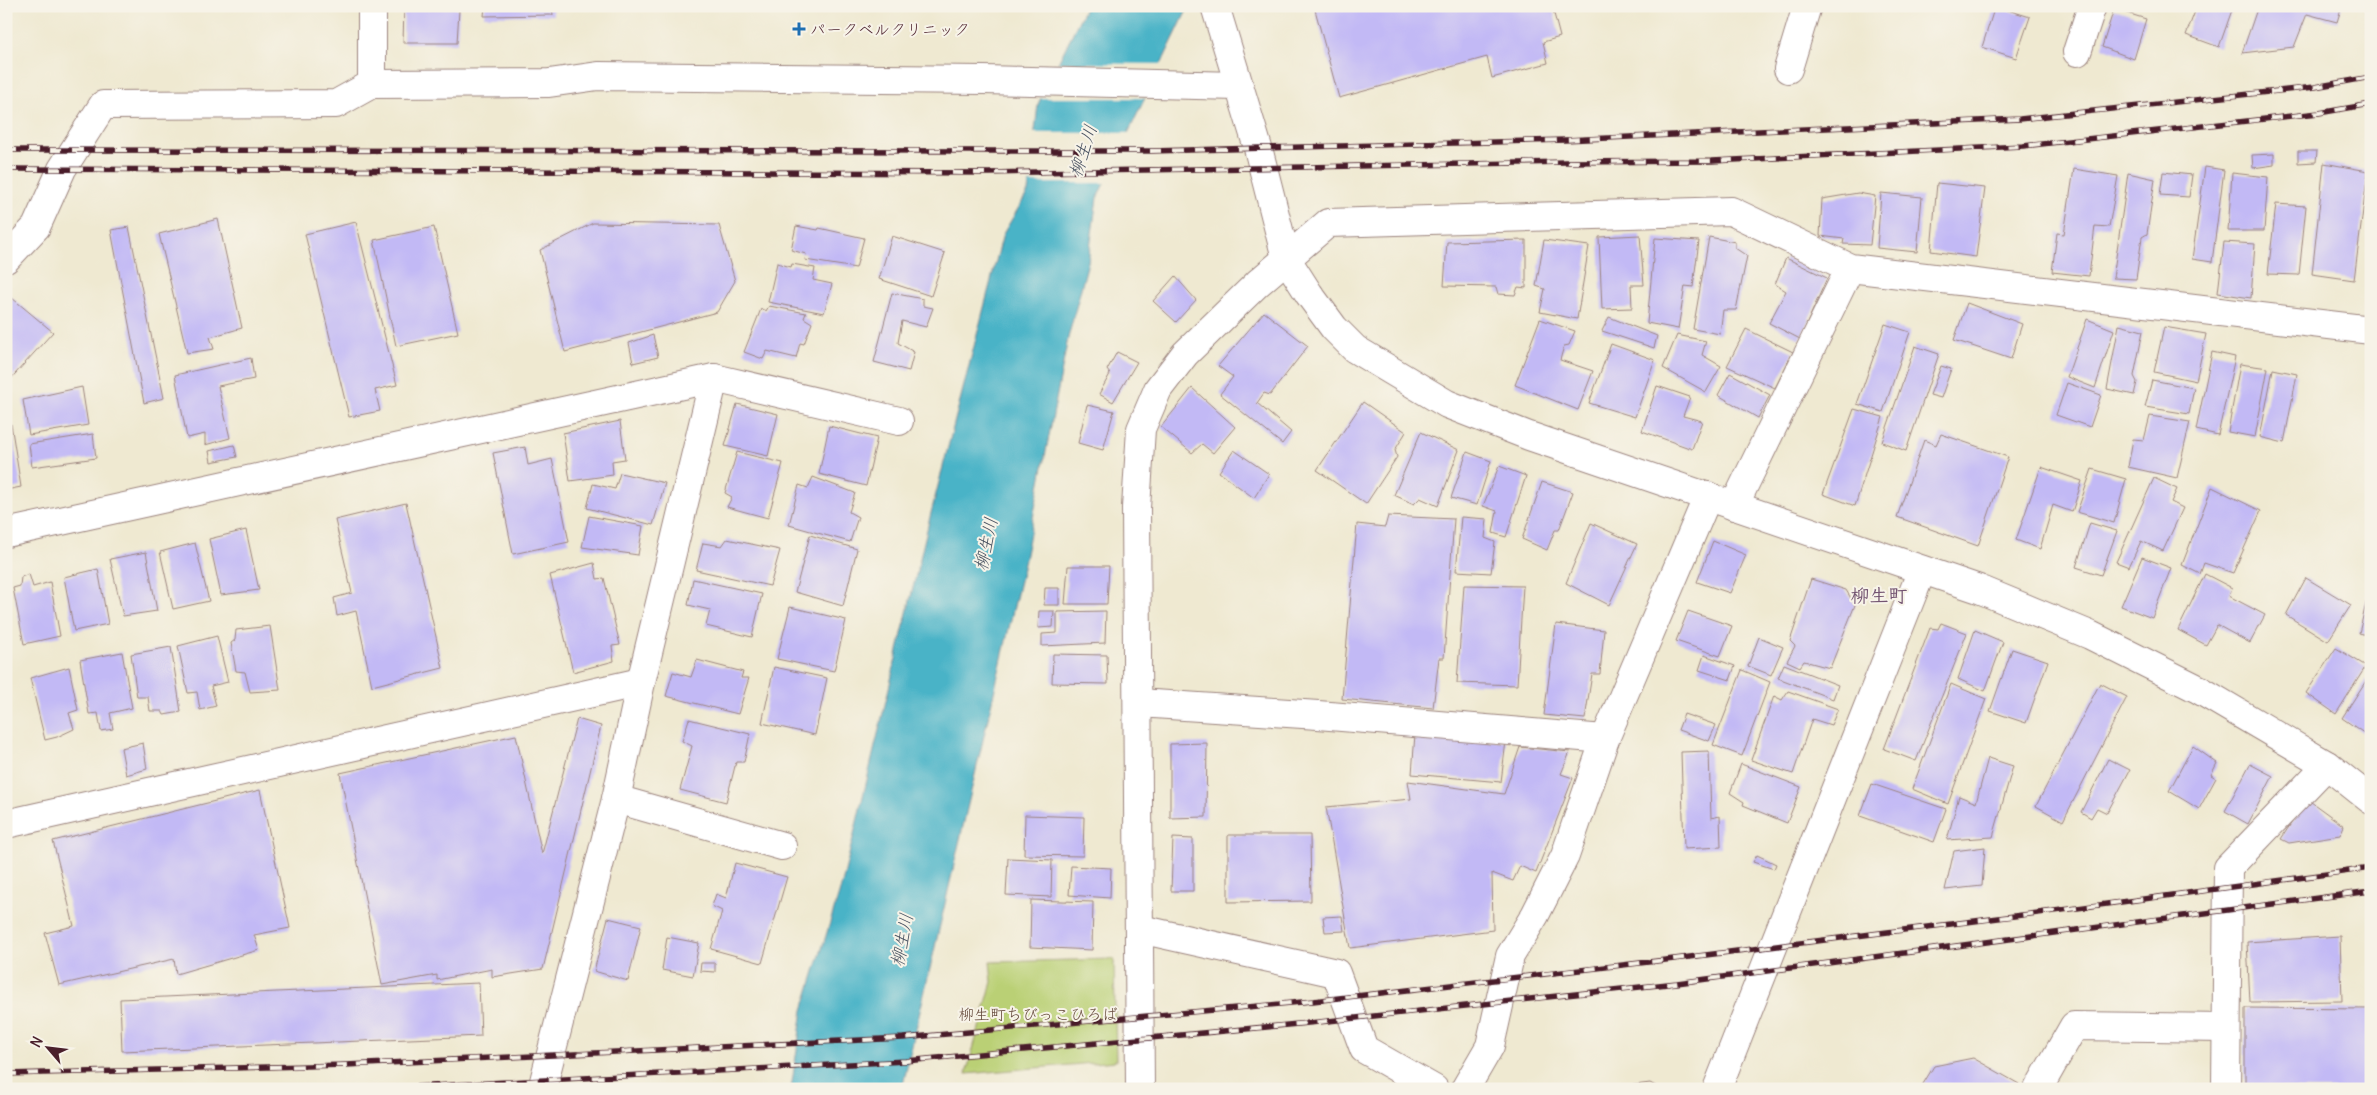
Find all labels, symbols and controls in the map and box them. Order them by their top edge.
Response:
place label: パークベルクリニック [810,19,970,39]
marker: パークベルクリニック [792,22,806,36]
water label: 柳生川 [1063,122,1102,180]
water label: 柳生川 [969,515,1002,573]
district label: 柳生町 [1850,583,1908,607]
water label: 柳生川 [885,911,918,969]
park label: 柳生町ちびっこひろば [958,1004,1118,1024]
north arrow [22,1022,72,1072]
text: N [26,1033,47,1050]

